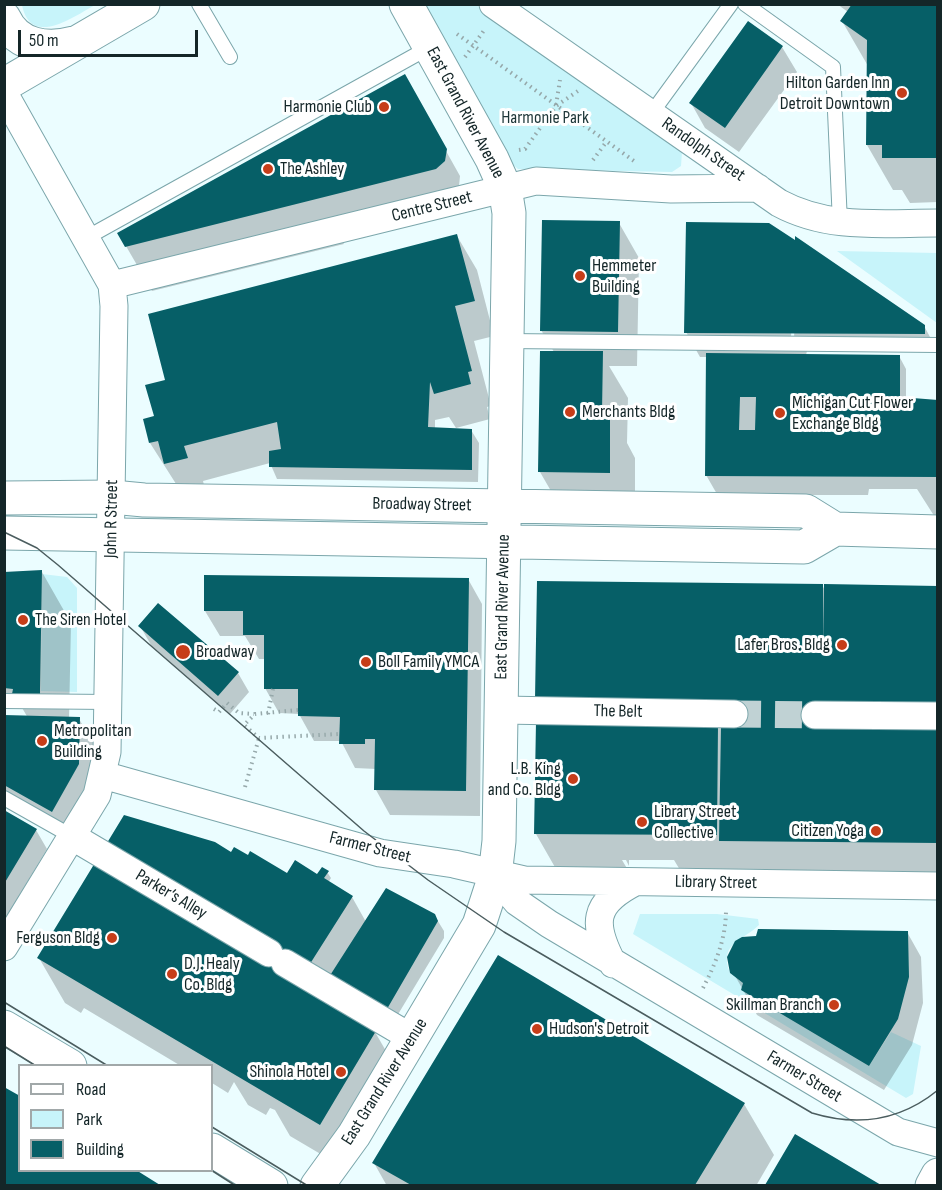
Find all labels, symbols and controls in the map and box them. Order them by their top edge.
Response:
scale bar [21,18,201,56]
text: 50 m [29,30,59,51]
street label: East Grand River Avenue [421,44,509,182]
place label: Hilton Garden Inn Detroit Downtown [780,72,890,115]
marker: Hilton Garden Inn Detroit Downtown [895,86,909,100]
place label: Harmonie Club [284,96,372,118]
marker: Harmonie Club [377,100,391,114]
park label: Harmonie Park [501,107,589,129]
street label: Randolph Street [657,113,749,187]
place label: The Ashley [280,158,344,180]
marker: The Ashley [261,162,275,176]
street label: Centre Street [390,187,474,227]
place label: Hemmeter Building [592,255,656,298]
marker: Hemmeter Building [573,269,587,283]
place label: Michigan Cut Flower Exchange Bldg [792,392,913,434]
place label: Merchants Bldg [582,401,675,423]
marker: Merchants Bldg [563,405,577,419]
marker: Michigan Cut Flower Exchange Bldg [773,406,787,420]
street label: John R Street [101,480,123,558]
street label: Broadway Street [372,493,472,517]
street label: East Grand River Avenue [491,534,515,680]
place label: The Siren Hotel [35,609,126,631]
marker: The Siren Hotel [16,613,30,627]
place label: Lafer Bros. Bldg [737,634,830,656]
marker: Lafer Bros. Bldg [835,638,849,652]
place label: Broadway [196,641,254,663]
marker: Broadway [174,643,192,661]
place label: Boll Family YMCA [378,651,479,673]
marker: Boll Family YMCA [359,655,373,669]
street label: The Belt [593,701,643,723]
place label: Metropolitan Building [54,720,132,762]
marker: Metropolitan Building [35,734,49,748]
place label: L.B. King and Co. Bldg [488,758,561,800]
marker: L.B. King and Co. Bldg [566,772,580,786]
place label: Library Street Collective [654,801,736,844]
marker: Library Street Collective [635,815,649,829]
place label: Citizen Yoga [791,820,864,842]
marker: Citizen Yoga [869,824,883,838]
street label: Farmer Street [327,827,413,869]
street label: Parker’s Alley [131,865,211,925]
street label: Library Street [675,871,757,895]
place label: Ferguson Bldg [16,927,100,949]
marker: Ferguson Bldg [105,931,119,945]
place label: D.J. Healy Co. Bldg [184,953,240,996]
marker: D.J. Healy Co. Bldg [165,967,179,981]
place label: Skillman Branch [726,994,822,1016]
marker: Skillman Branch [827,998,841,1012]
street label: East Grand River Avenue [337,1015,433,1149]
place label: Hudson's Detroit [549,1018,649,1040]
marker: Hudson's Detroit [530,1022,544,1036]
street label: Farmer Street [763,1046,845,1108]
place label: Shinola Hotel [249,1061,329,1083]
legend [18,1064,213,1172]
marker: Shinola Hotel [334,1065,348,1079]
text: Road [76,1079,106,1100]
text: Park [76,1109,102,1130]
text: Building [76,1139,124,1160]

